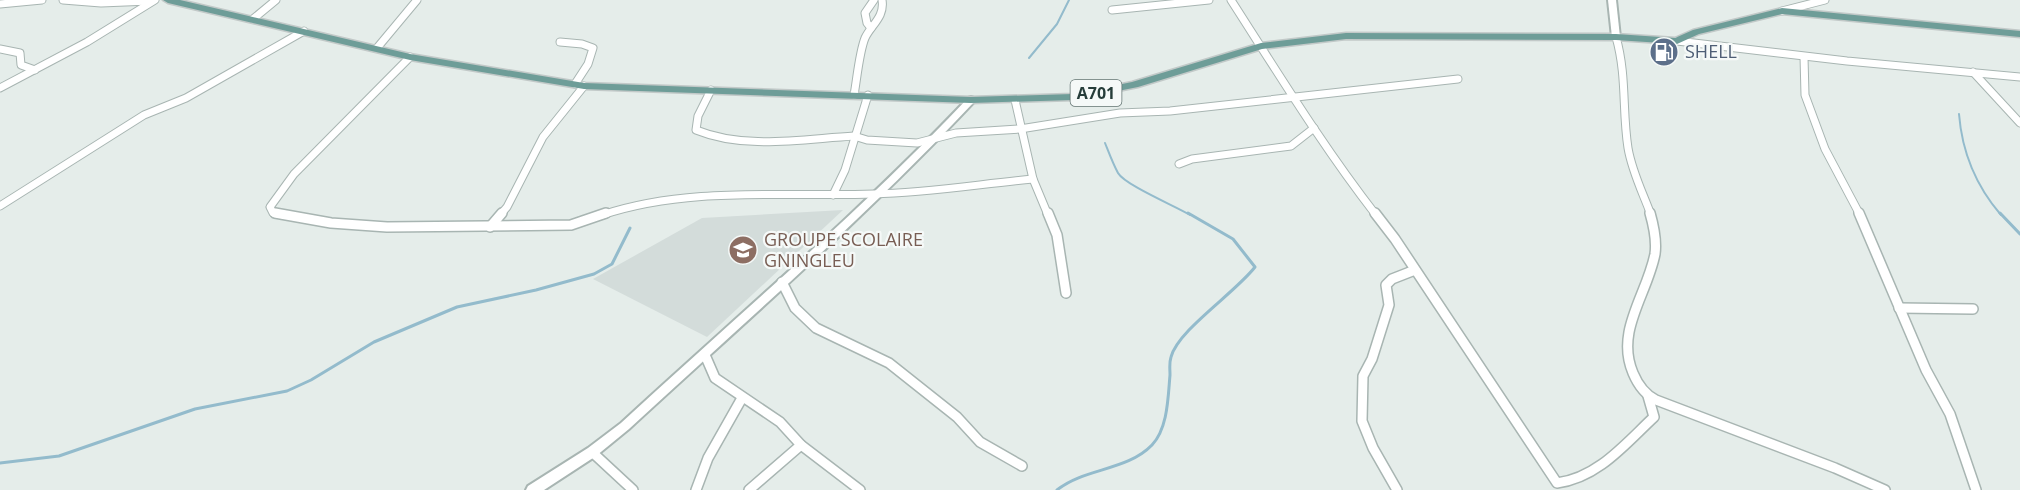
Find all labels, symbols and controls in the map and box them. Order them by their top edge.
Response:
fuel station icon: SHELL [1648,36,1680,68]
place label: SHELL [1685,39,1737,63]
road number: A701 [1070,80,1122,106]
place label: GROUPE SCOLAIRE GNINGLEU [764,227,923,272]
school or university icon: GROUPE SCOLAIRE GNINGLEU [727,234,759,266]

